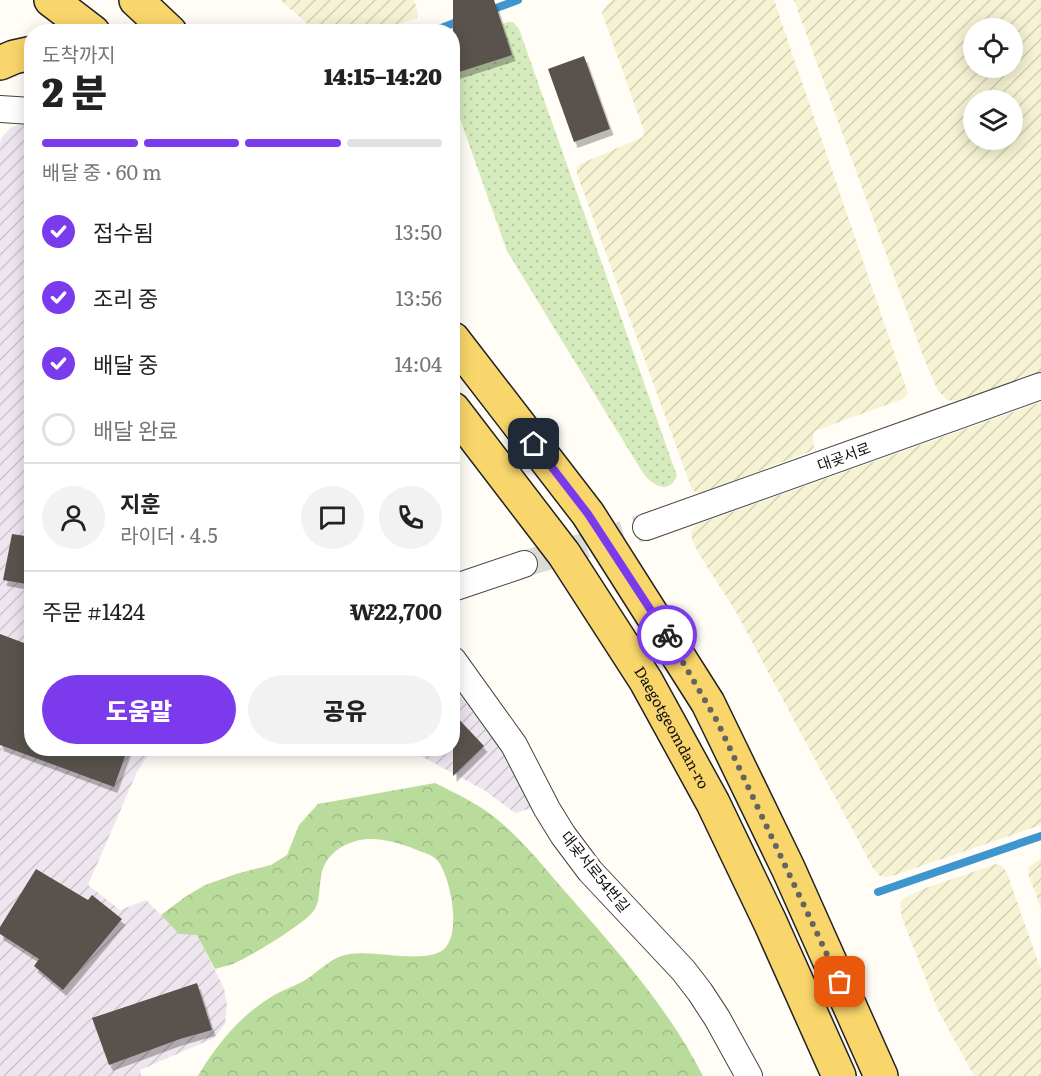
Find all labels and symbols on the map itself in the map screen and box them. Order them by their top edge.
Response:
pin [508,418,559,469]
street label: 대곶서로 [814,435,873,476]
courier [637,605,697,665]
street label: Daegotgeomdan-ro [629,661,716,793]
street label: 대곶서로54번길 [556,825,636,917]
pin [814,956,865,1007]

